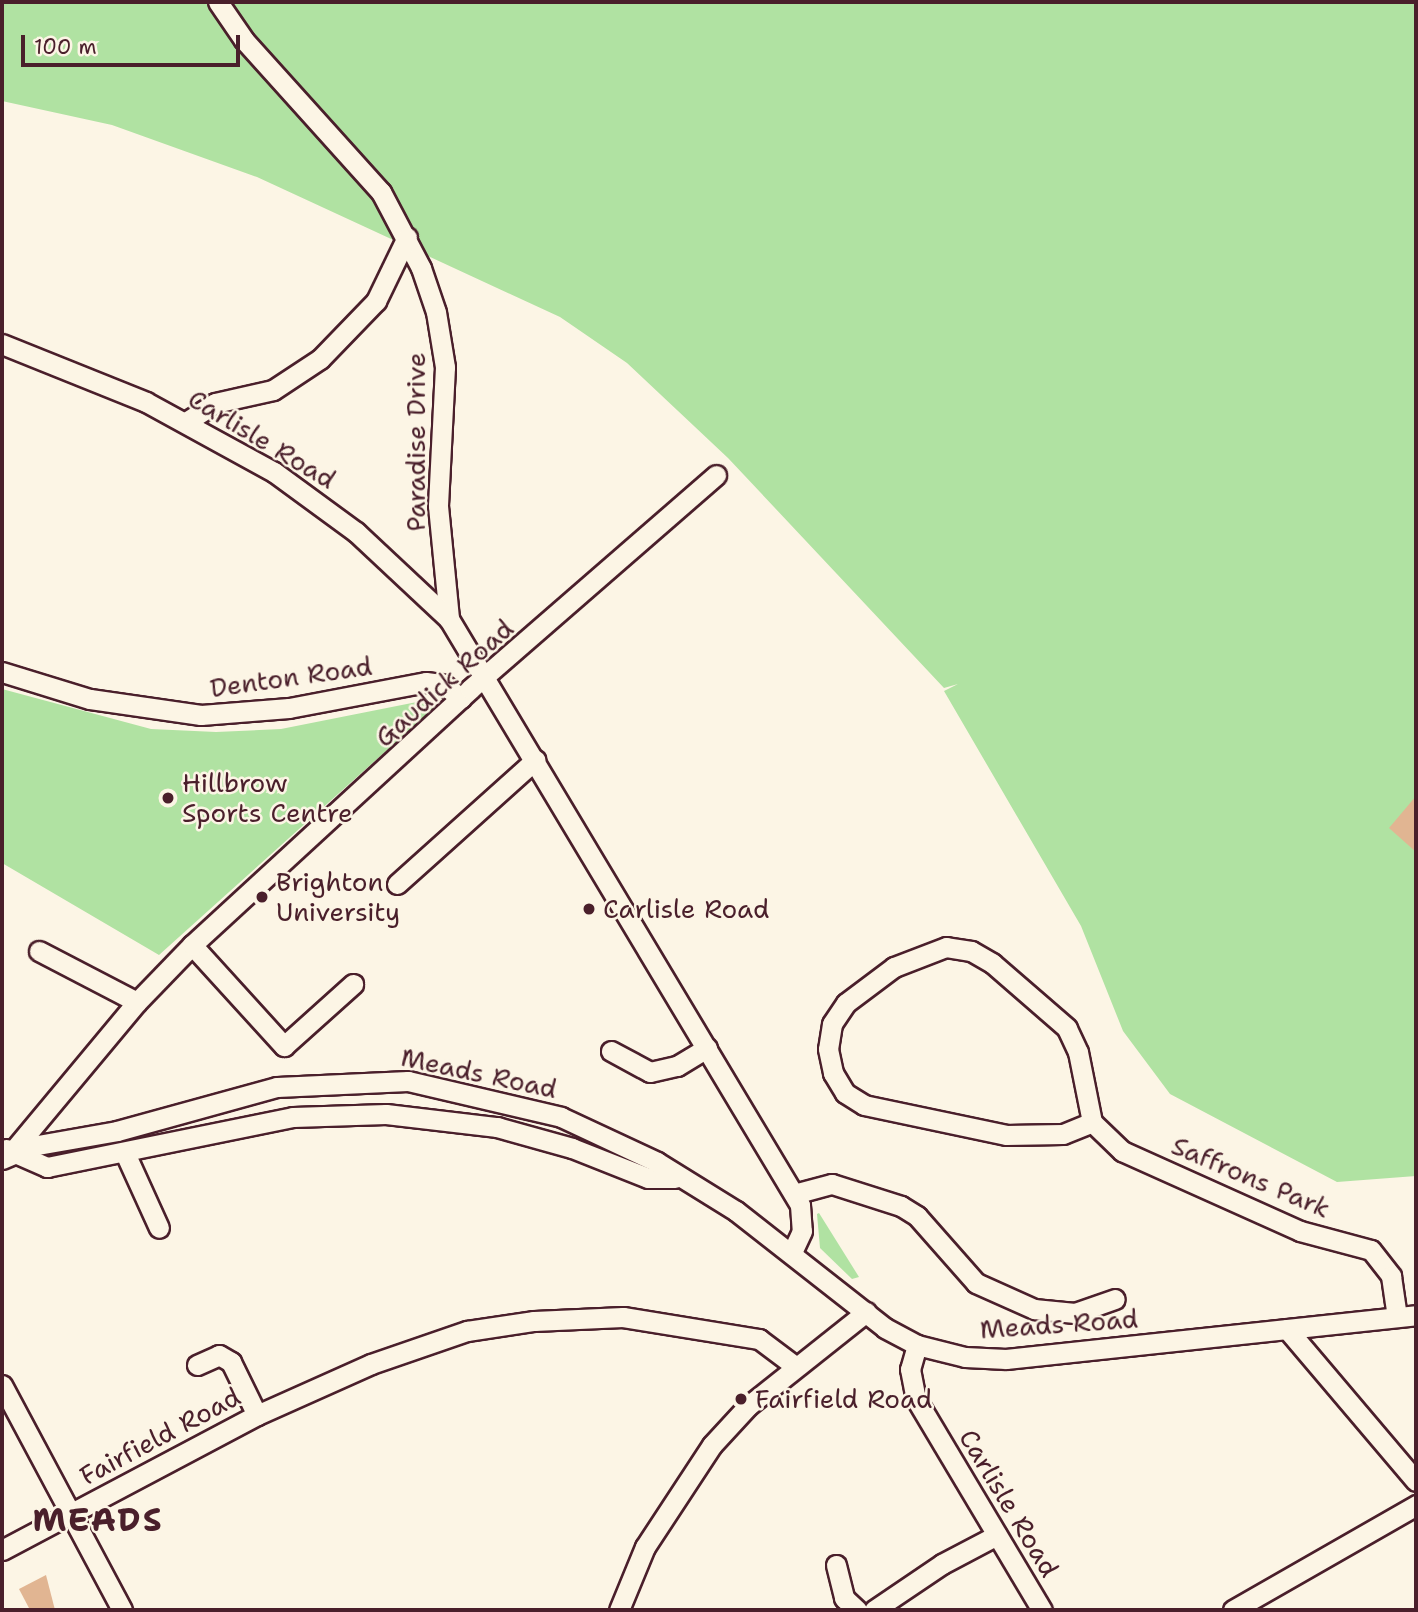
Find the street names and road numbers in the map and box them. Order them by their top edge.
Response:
street label: Paradise Drive [400,352,432,532]
street label: Carlisle Road [183,383,341,495]
street label: Gaudick Road [368,613,520,753]
street label: Denton Road [208,650,374,704]
street label: Meads Road [398,1041,560,1105]
street label: Saffrons Park [1167,1130,1335,1224]
street label: Meads Road [979,1303,1139,1345]
street label: Fairfield Road [74,1381,246,1491]
street label: Carlisle Road [953,1424,1065,1582]

